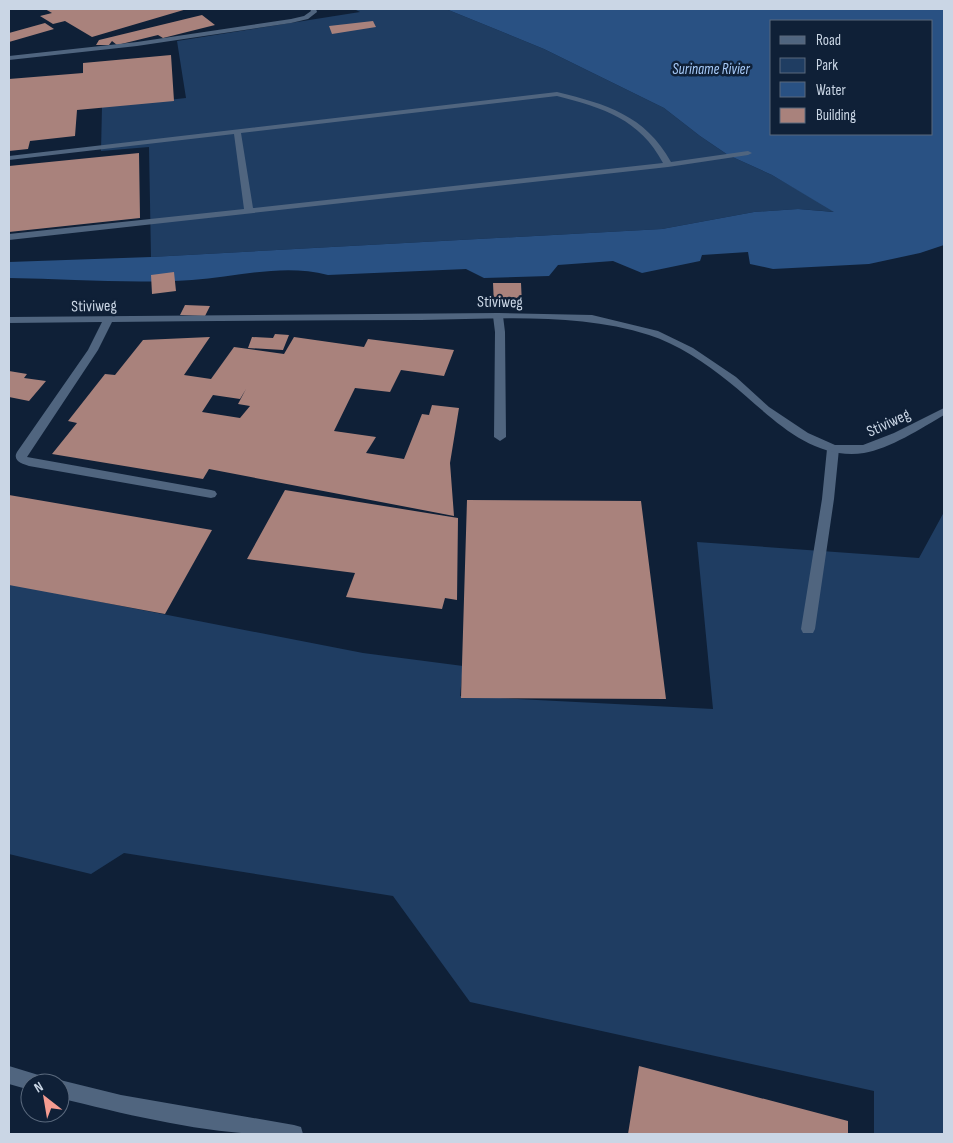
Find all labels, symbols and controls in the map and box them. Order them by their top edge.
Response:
legend [770,20,933,135]
text: Road [816,31,841,50]
text: Park [816,56,838,75]
water label: Suriname Rivier [672,60,750,79]
text: Water [816,81,847,100]
text: Building [816,106,856,125]
street label: Stiviweg [477,293,523,312]
street label: Stiviweg [71,297,117,316]
street label: Stiviweg [864,405,913,442]
north arrow [20,1073,70,1123]
text: N [31,1078,46,1096]

